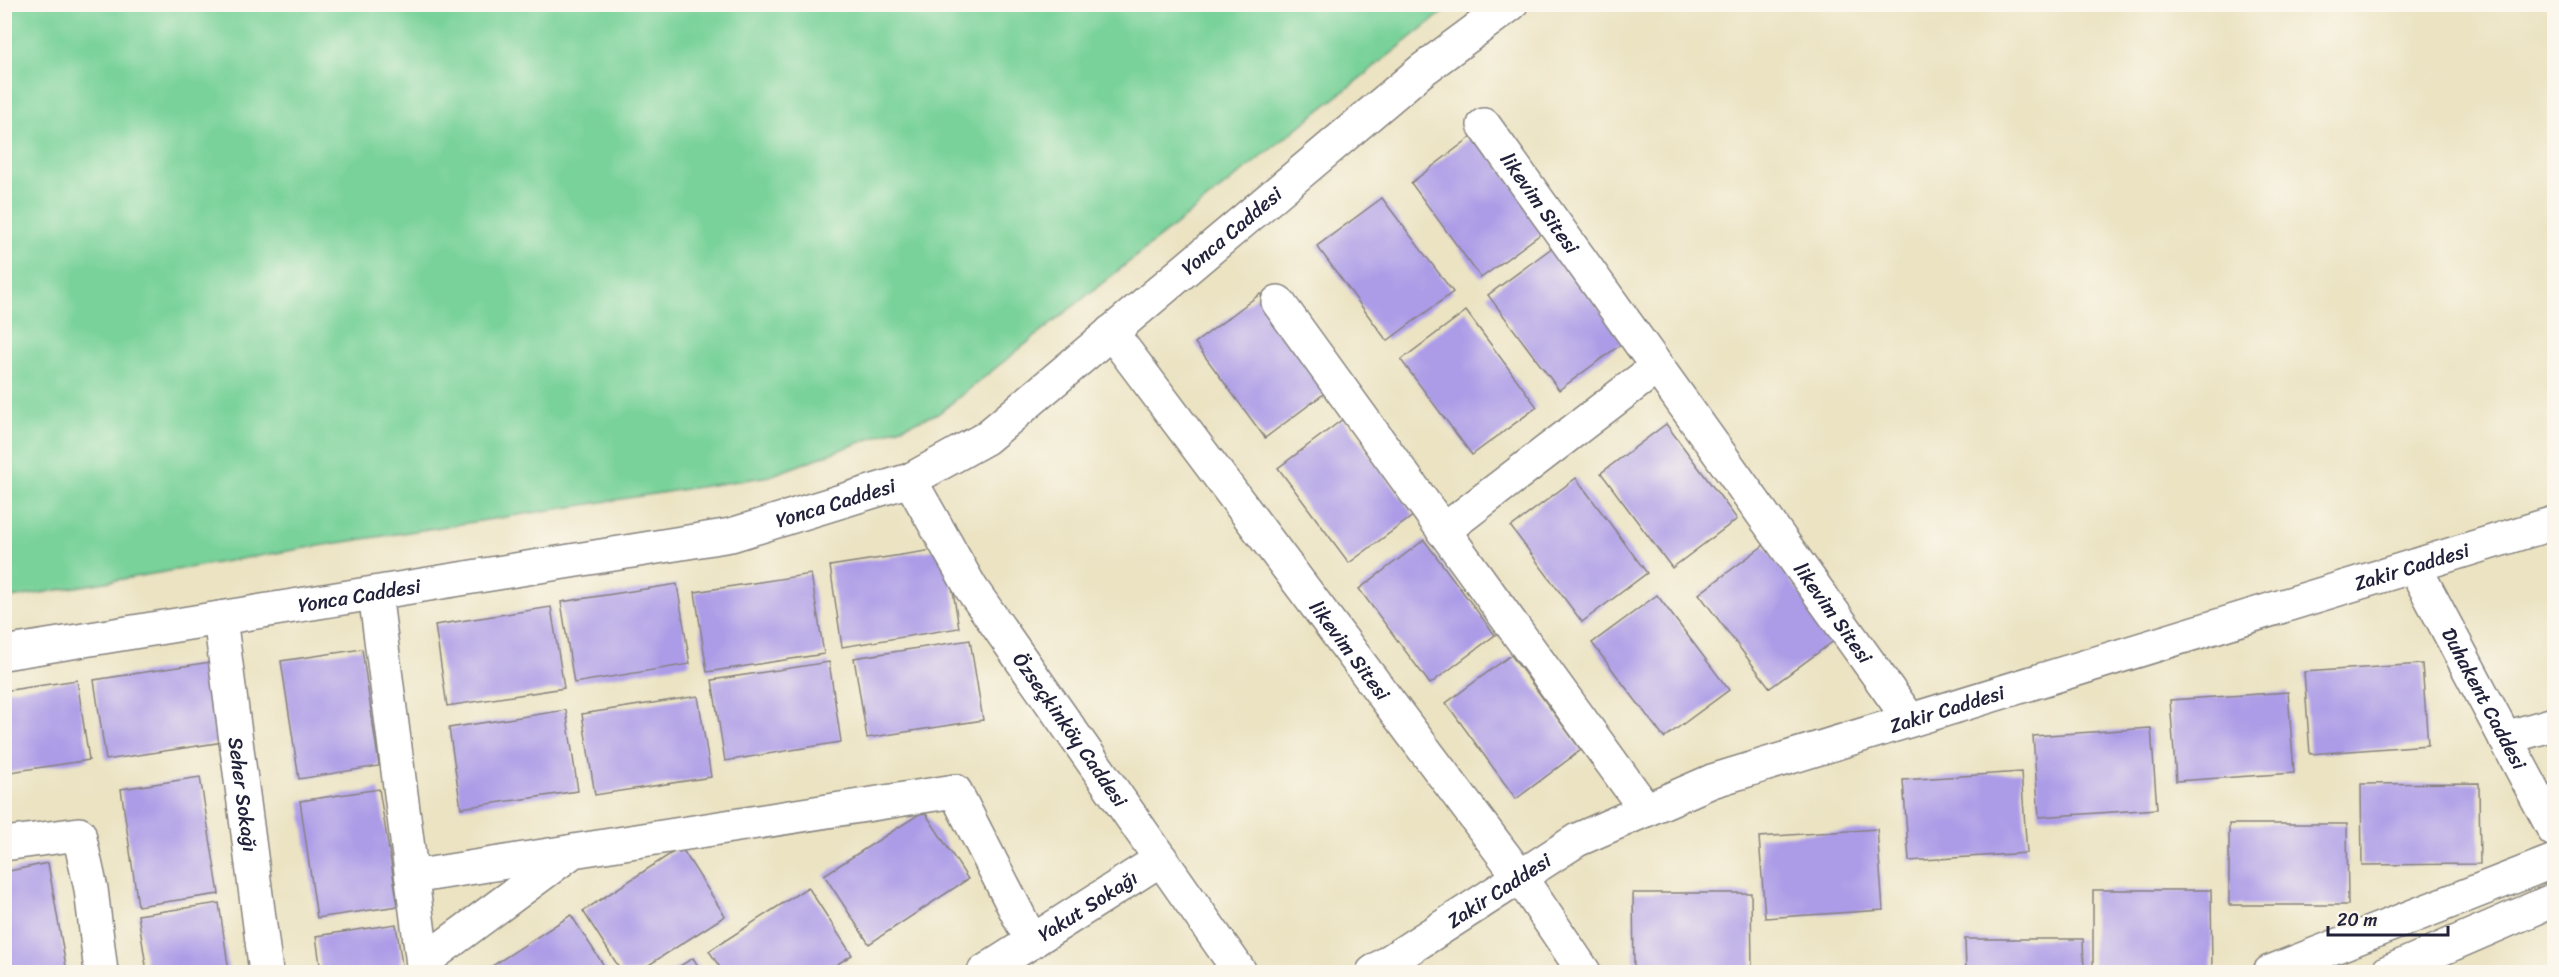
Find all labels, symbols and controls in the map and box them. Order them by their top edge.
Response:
street label: likevim Sitesi [1491,145,1589,262]
street label: Yonca Caddesi [1173,177,1291,284]
street label: Yonca Caddesi [771,468,901,538]
street label: Zakir Caddesi [2350,532,2475,601]
street label: likevim Sitesi [1785,555,1882,672]
street label: Yonca Caddesi [295,568,425,623]
street label: likevim Sitesi [1300,592,1400,709]
street label: Duhakent Caddesi [2432,621,2537,776]
street label: Özseçkinköy Caddesi [1003,645,1137,815]
street label: Zakir Caddesi [1885,674,2010,743]
street label: Seher Sokağı [218,735,268,854]
street label: Zakir Caddesi [1439,843,1560,938]
street label: Yakut Sokağı [1031,861,1145,951]
scale bar [2328,899,2448,937]
text: 20 m [2337,904,2377,936]

